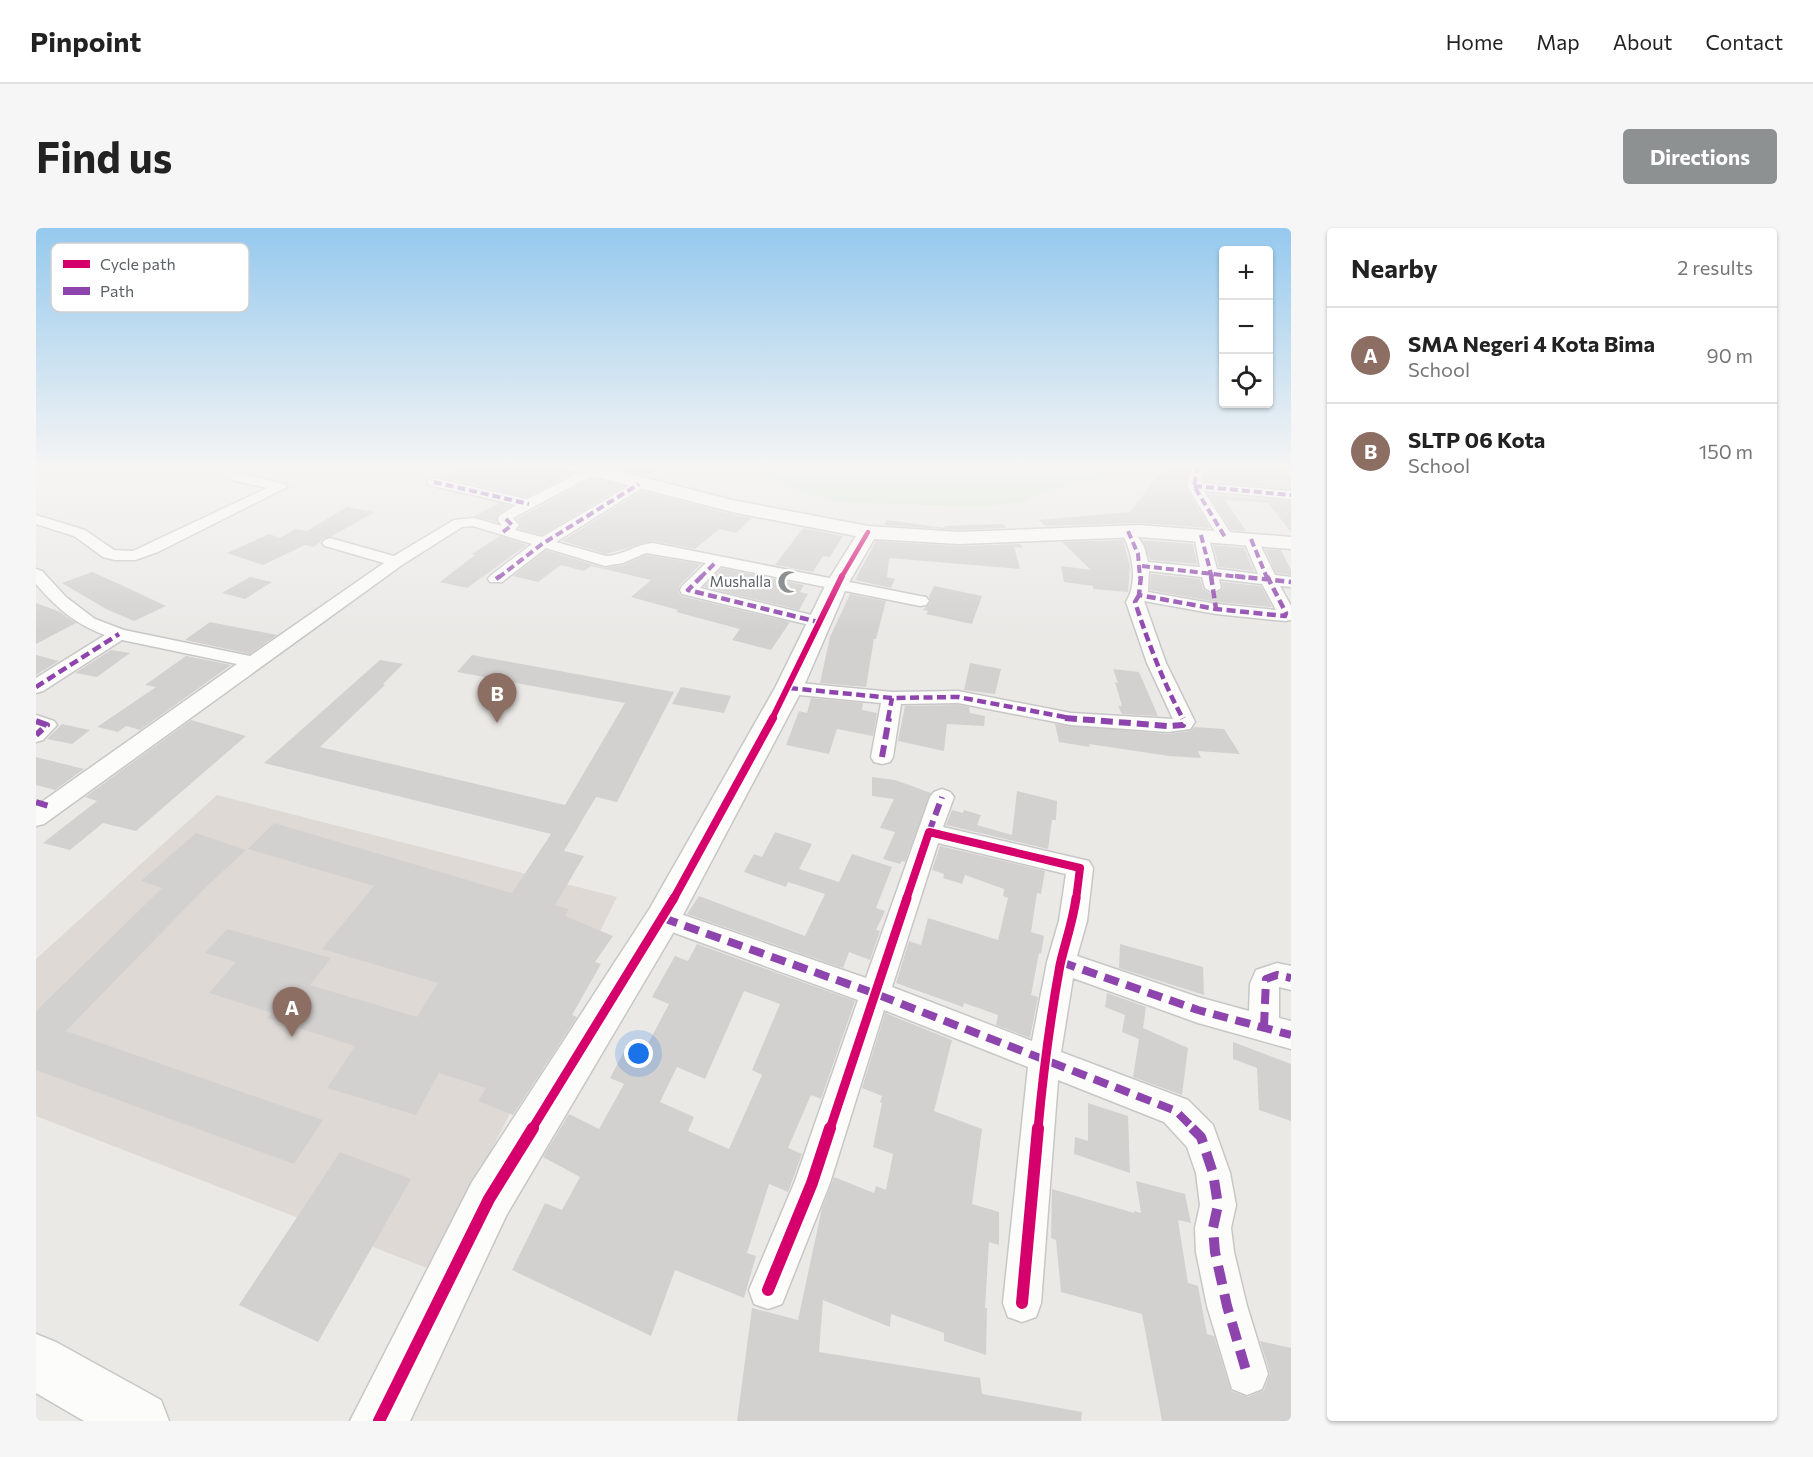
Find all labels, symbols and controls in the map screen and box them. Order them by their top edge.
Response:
text: Pinpoint [30,24,141,58]
text: Home [1446,29,1503,54]
text: Map [1536,29,1580,54]
text: About [1613,29,1672,54]
text: Contact [1705,29,1783,54]
button: Directions [1623,129,1777,184]
text: Find us [36,130,172,182]
legend [51,243,249,312]
map controls [1219,246,1273,408]
button: + [1219,246,1273,300]
text: Nearby [1351,252,1438,283]
text: Cycle path [100,254,176,273]
text: 2 results [1677,255,1753,279]
text: Path [100,281,134,300]
button: − [1219,300,1273,354]
text: SMA Negeri 4 Kota Bima [1408,330,1655,357]
text: A [1363,343,1378,367]
text: 90 m [1707,343,1753,367]
button: locate [1219,354,1273,408]
text: School [1408,357,1470,381]
text: SLTP 06 Kota [1408,426,1545,453]
text: B [1364,439,1377,463]
text: 150 m [1699,439,1753,463]
text: School [1408,453,1470,477]
mosque icon: Mushalla [776,569,802,595]
place label: Mushalla [710,572,771,590]
pin: B [478,674,516,723]
pin: A [272,988,312,1037]
your location [624,1039,653,1068]

